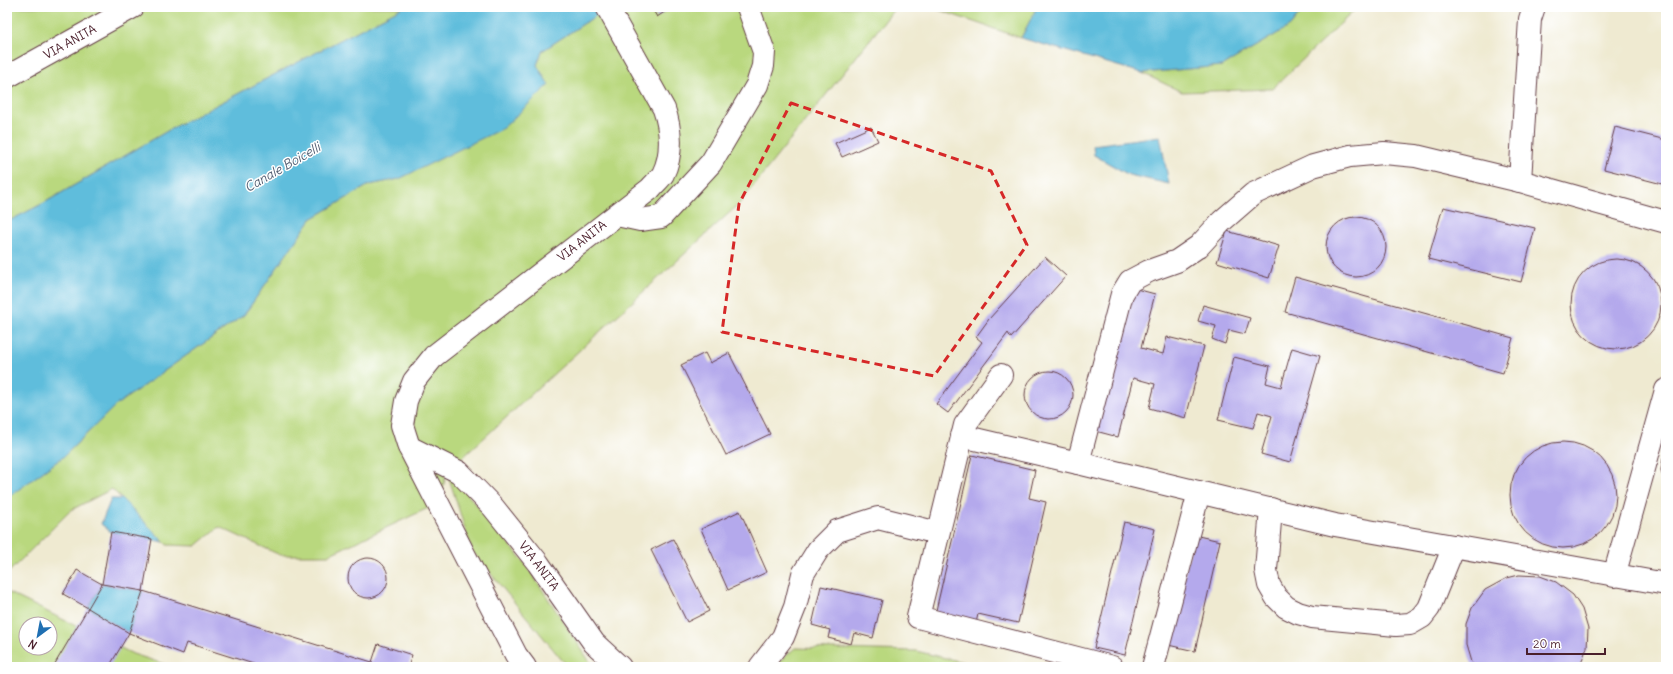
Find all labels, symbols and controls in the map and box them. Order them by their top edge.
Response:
street label: VIA ANITA [41,21,99,62]
water label: Canale Boicelli [241,138,325,196]
street label: VIA ANITA [554,217,609,264]
street label: VIA ANITA [516,538,563,594]
north arrow [18,616,58,656]
scale bar [1527,630,1605,656]
text: 20 m [1533,636,1561,651]
text: N [26,637,40,652]

